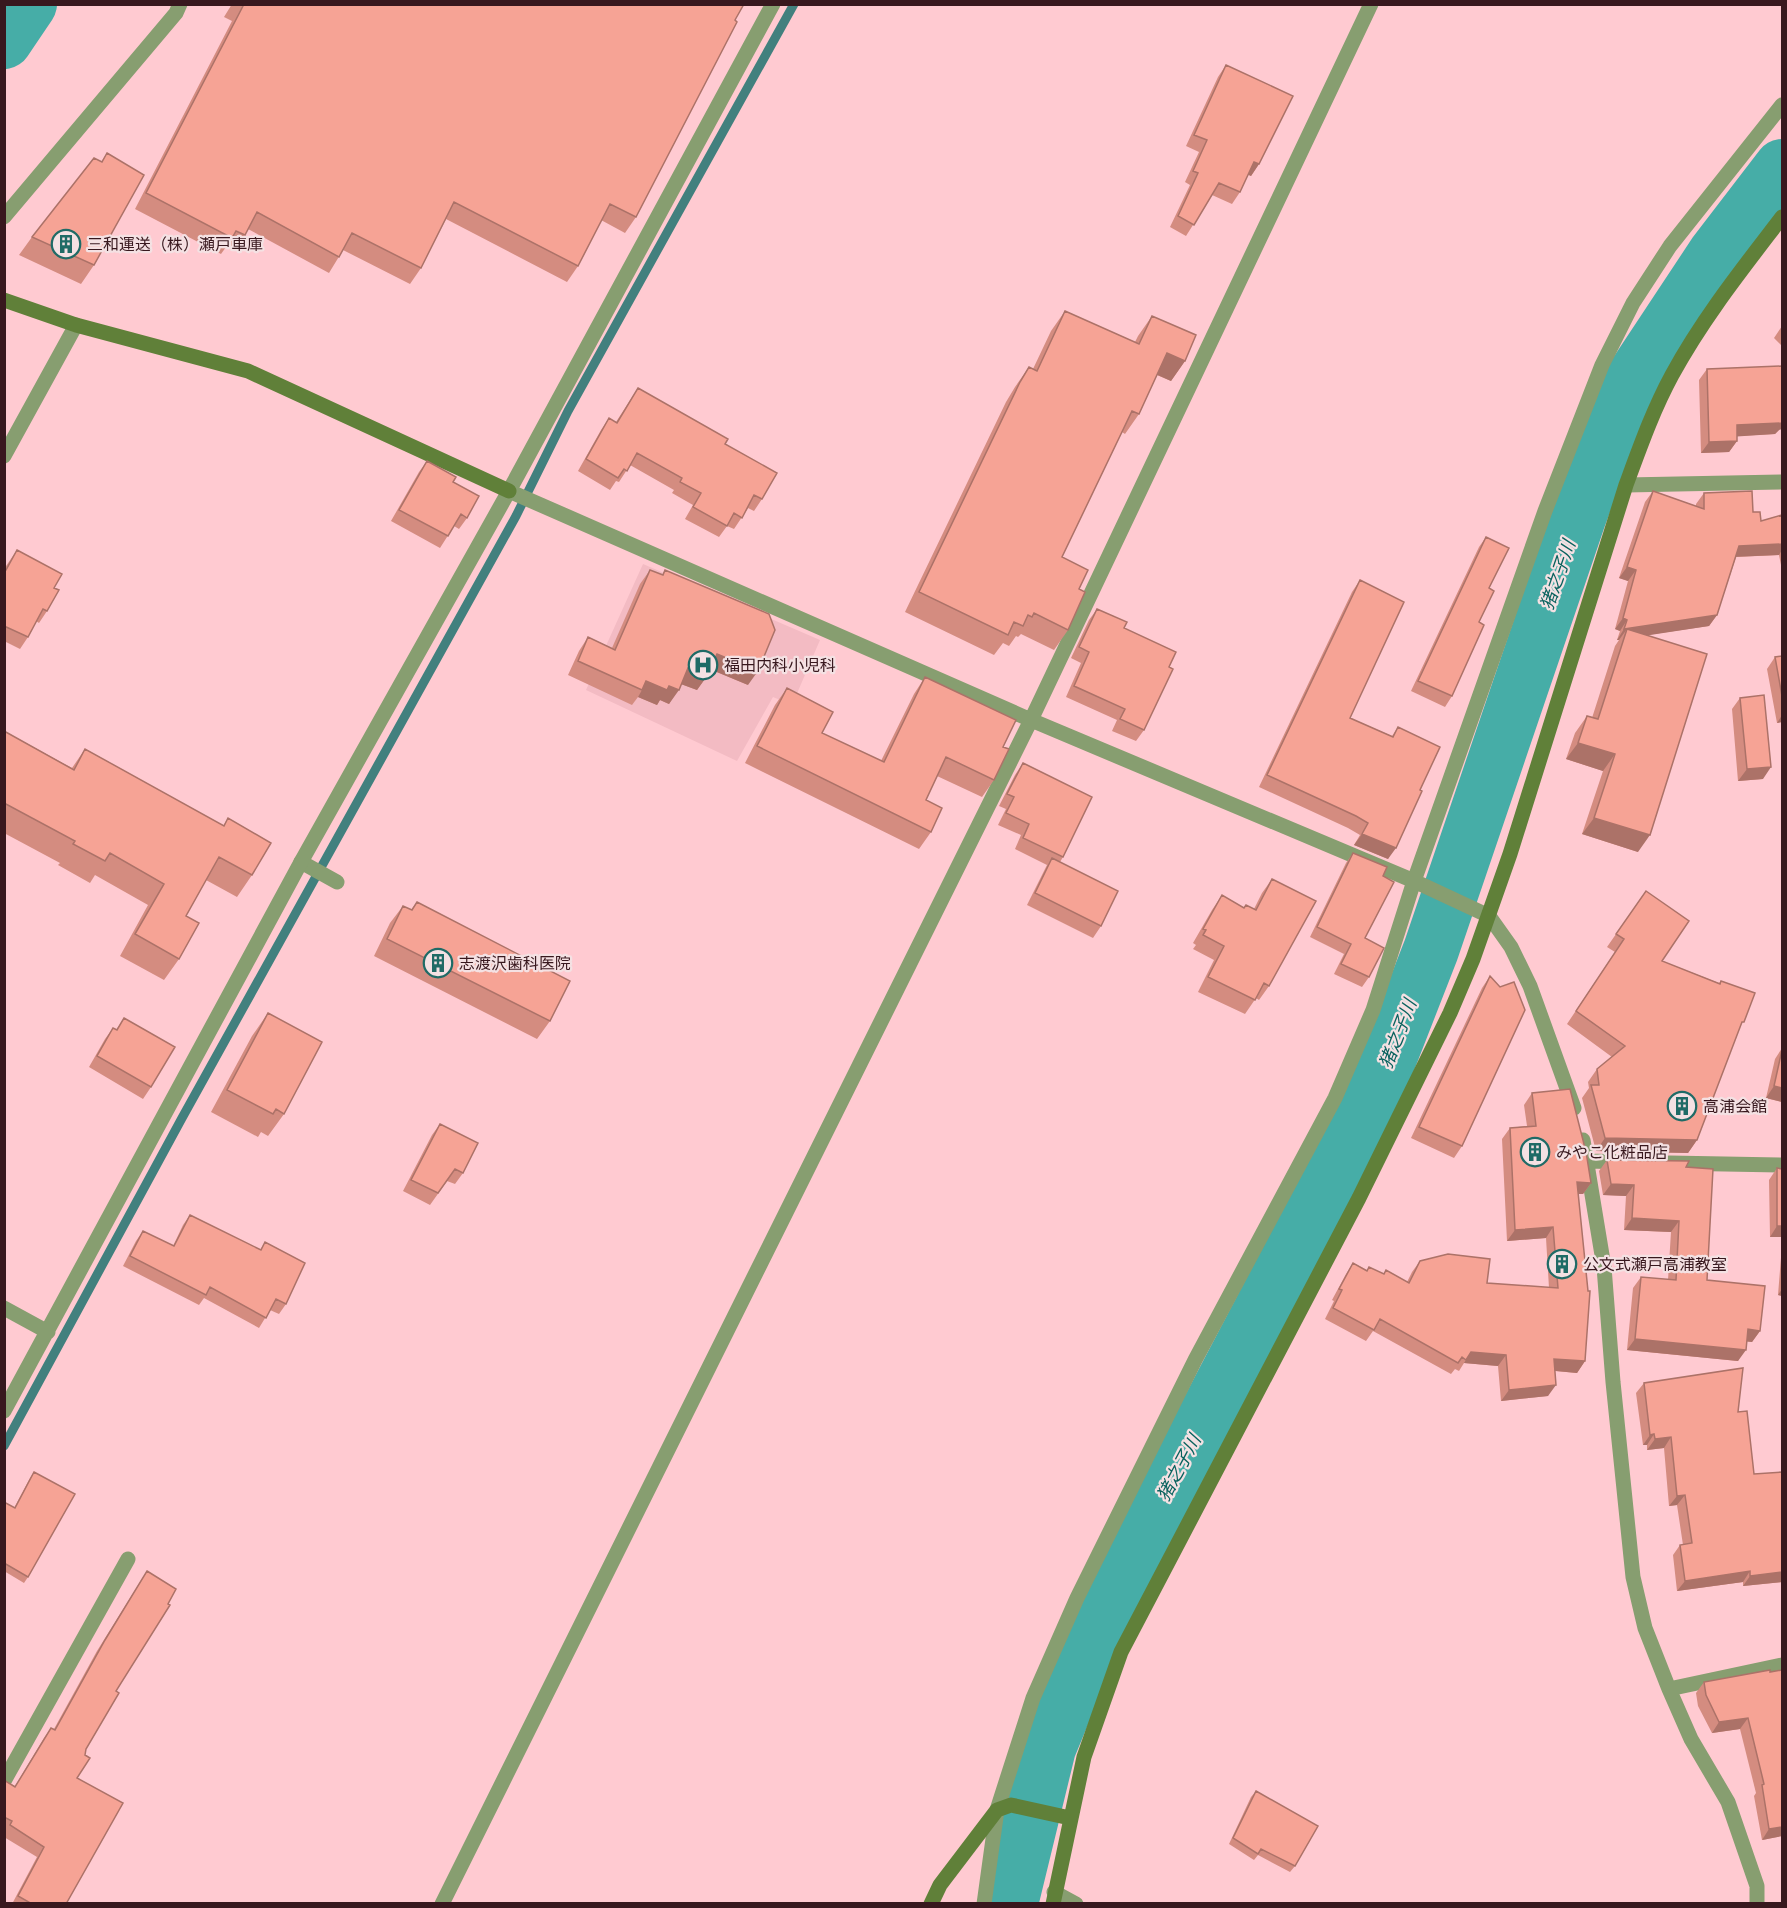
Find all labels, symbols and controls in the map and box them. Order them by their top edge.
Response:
building icon: 三和運送（株）瀬戸車庫 [50,228,82,260]
place label: 三和運送（株）瀬戸車庫 [87,235,263,255]
water label: 猪之子川 [1536,535,1581,613]
hospital icon: 福田内科小児科 [687,649,719,681]
place label: 福田内科小児科 [724,656,836,676]
building icon: 志渡沢歯科医院 [422,947,454,979]
place label: 志渡沢歯科医院 [459,954,571,974]
water label: 猪之子川 [1375,995,1422,1072]
building icon: 高浦会館 [1666,1090,1698,1122]
place label: 高浦会館 [1703,1097,1767,1117]
building icon: みやこ化粧品店 [1519,1136,1551,1168]
place label: みやこ化粧品店 [1556,1143,1668,1163]
building icon: 公文式瀬戸高浦教室 [1546,1248,1578,1280]
place label: 公文式瀬戸高浦教室 [1583,1255,1727,1275]
water label: 猪之子川 [1152,1429,1207,1505]

